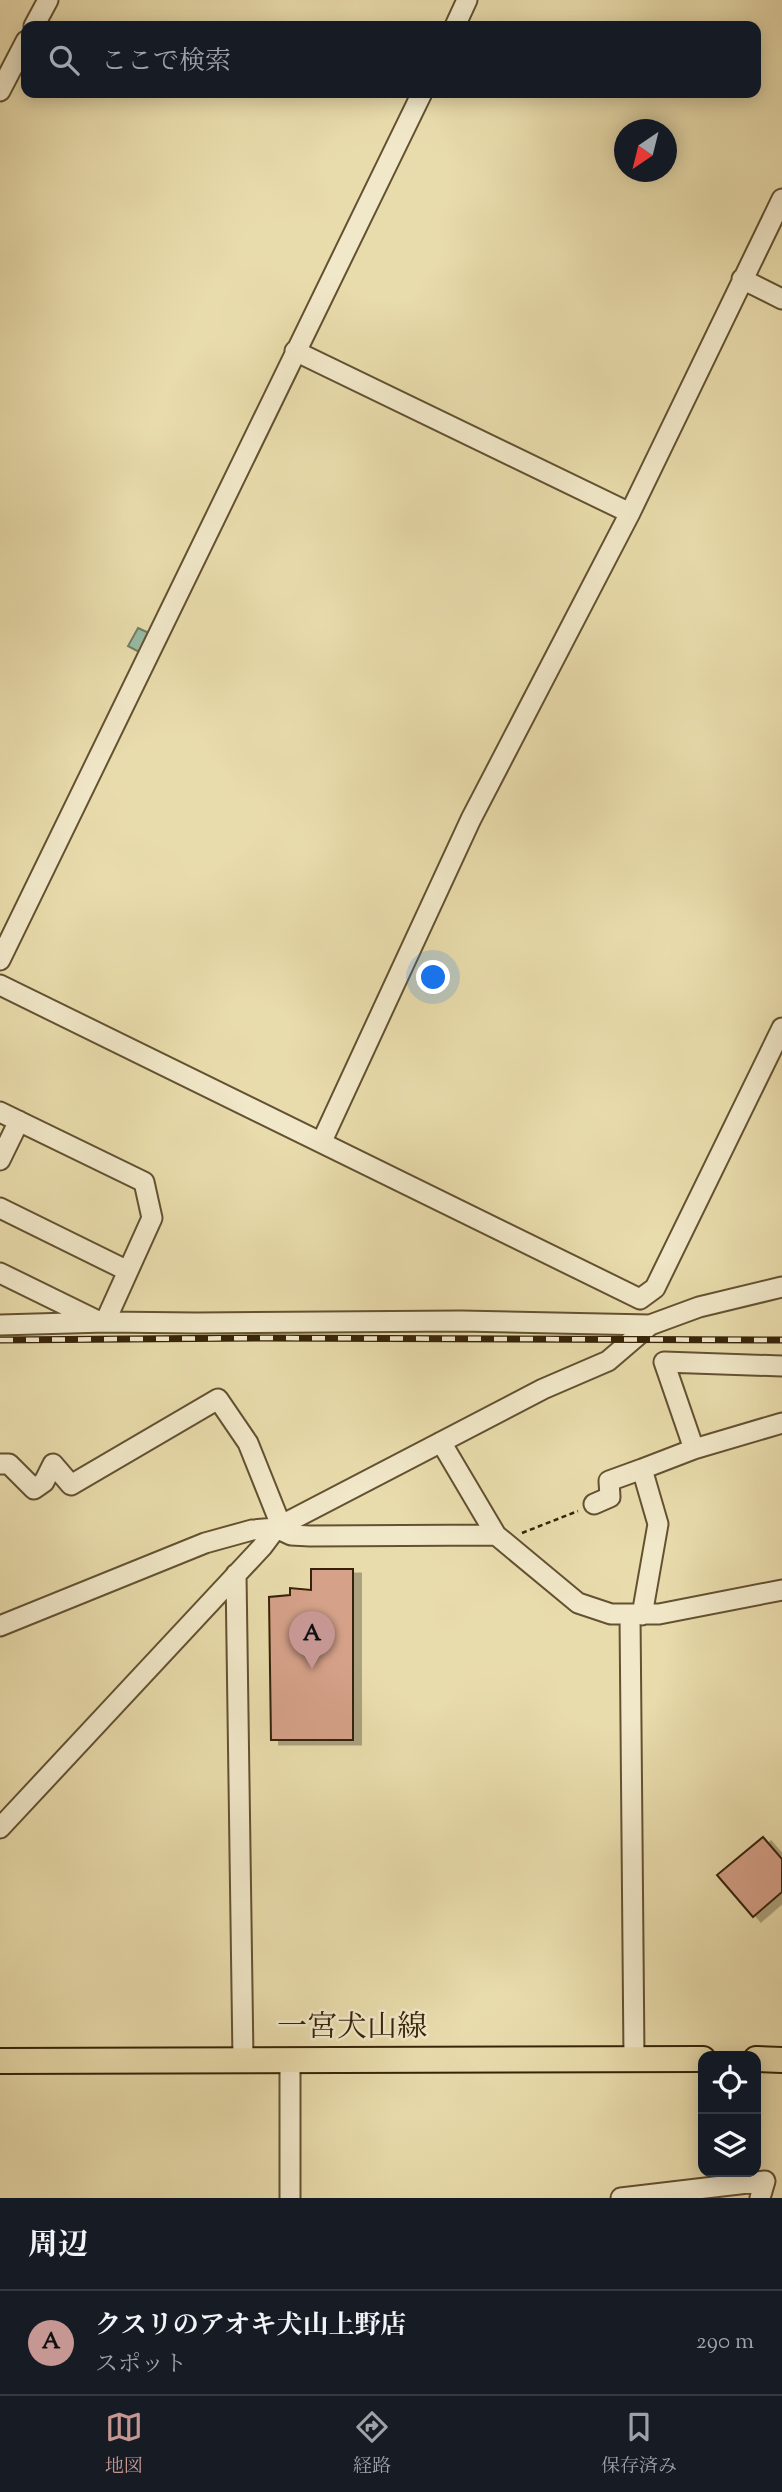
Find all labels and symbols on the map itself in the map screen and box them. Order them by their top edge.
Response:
north arrow [614,119,677,182]
your location [416,960,450,994]
pin: A [289,1611,335,1669]
street label: 一宮犬山線 [277,2007,427,2050]

